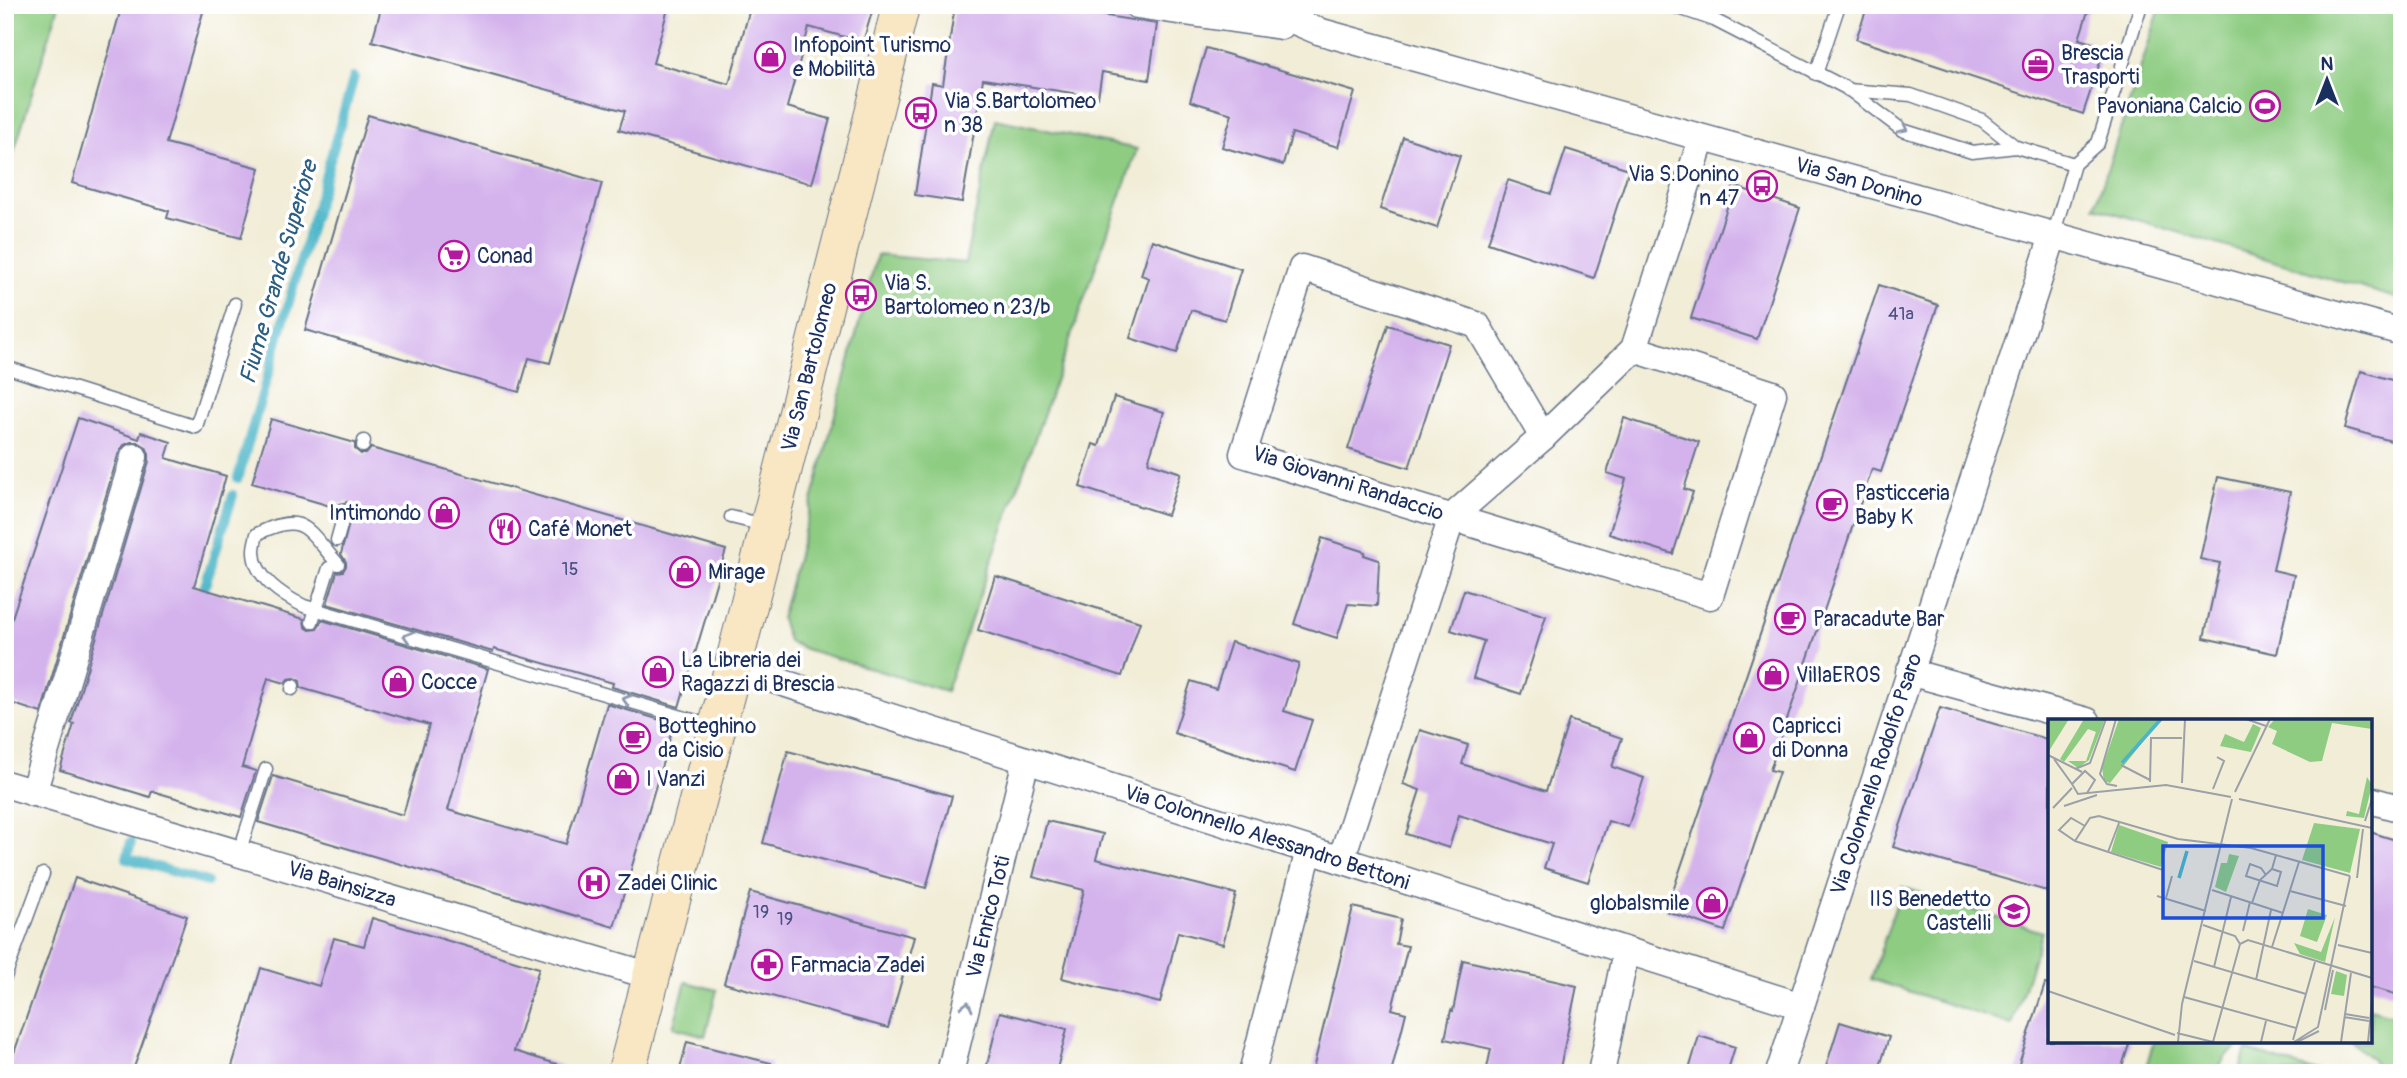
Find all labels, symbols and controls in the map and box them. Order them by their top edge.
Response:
place label: Infopoint Turismo e Mobilità [793,32,951,83]
shop icon: Infopoint Turismo e Mobilità [753,40,787,74]
place label: Brescia Trasporti [2061,40,2140,91]
north arrow [2292,46,2362,116]
office icon: Brescia Trasporti [2021,48,2055,82]
text: N [2321,52,2334,76]
place label: Via S.Bartolomeo n 38 [944,88,1096,139]
sports icon: Pavoniana Calcio [2248,89,2282,123]
place label: Pavoniana Calcio [2097,93,2242,120]
bus stop icon: Via S.Bartolomeo n 38 [904,96,938,130]
one-way arrow [1896,120,1909,134]
street label: Via San Donino [1792,151,1926,214]
water label: Fiume Grande Superiore [233,155,325,387]
place label: Via S.Donino n 47 [1628,161,1739,212]
bus stop icon: Via S.Donino n 47 [1745,169,1779,203]
supermarket icon: Conad [437,239,471,273]
place label: Conad [477,243,533,270]
place label: Via S. Bartolomeo n 23/b [884,270,1051,321]
bus stop icon: Via S. Bartolomeo n 23/b [844,278,878,312]
street label: Via San Bartolomeo [775,280,844,454]
house number: 41a [1888,303,1914,326]
street label: Via Giovanni Randaccio [1249,440,1447,527]
place label: Pasticceria Baby K [1855,480,1950,531]
cafe icon: Pasticceria Baby K [1815,488,1849,522]
shop icon: Intimondo [427,496,461,530]
place label: Intimondo [329,500,421,527]
restaurant icon: Café Monet [488,512,522,546]
place label: Café Monet [528,516,632,543]
shop icon: Mirage [668,555,702,589]
house number: 15 [562,558,578,581]
place label: Mirage [708,559,766,586]
cafe icon: Paracadute Bar [1773,602,1807,636]
place label: Paracadute Bar [1813,606,1945,633]
one-way arrow [403,631,415,646]
place label: La Libreria dei Ragazzi di Brescia [681,647,835,698]
street label: Via Colonnello Rodolfo Psaro [1825,650,1928,898]
shop icon: La Libreria dei Ragazzi di Brescia [641,655,675,689]
shop icon: VillaEROS [1756,658,1790,692]
place label: VillaEROS [1796,662,1881,689]
shop icon: Cocce [381,665,415,699]
place label: Cocce [421,669,478,696]
one-way arrow [621,694,633,709]
place label: Botteghino da Cisio [658,713,756,764]
place label: Capricci di Donna [1772,713,1848,764]
inset map [2048,719,2372,1043]
cafe icon: Botteghino da Cisio [618,721,652,755]
shop icon: Capricci di Donna [1732,721,1766,755]
shop icon: I Vanzi [606,762,640,796]
place label: I Vanzi [646,766,705,793]
street label: Via Colonnello Alessandro Bettoni [1121,778,1413,897]
street label: Via Enrico Toti [960,853,1017,981]
street label: Via Bainsizza [284,855,399,914]
hospital icon: Zadei Clinic [577,866,611,900]
place label: Zadei Clinic [617,870,718,897]
shop icon: globalsmile [1695,886,1729,920]
place label: IIS Benedetto Castelli [1869,886,1991,937]
place label: globalsmile [1590,890,1690,917]
school or university icon: IIS Benedetto Castelli [1997,894,2031,928]
house number: 19 [753,901,769,924]
house number: 19 [777,908,793,931]
pharmacy icon: Farmacia Zadei [750,948,784,982]
place label: Farmacia Zadei [790,952,925,979]
one-way arrow [958,1001,973,1013]

